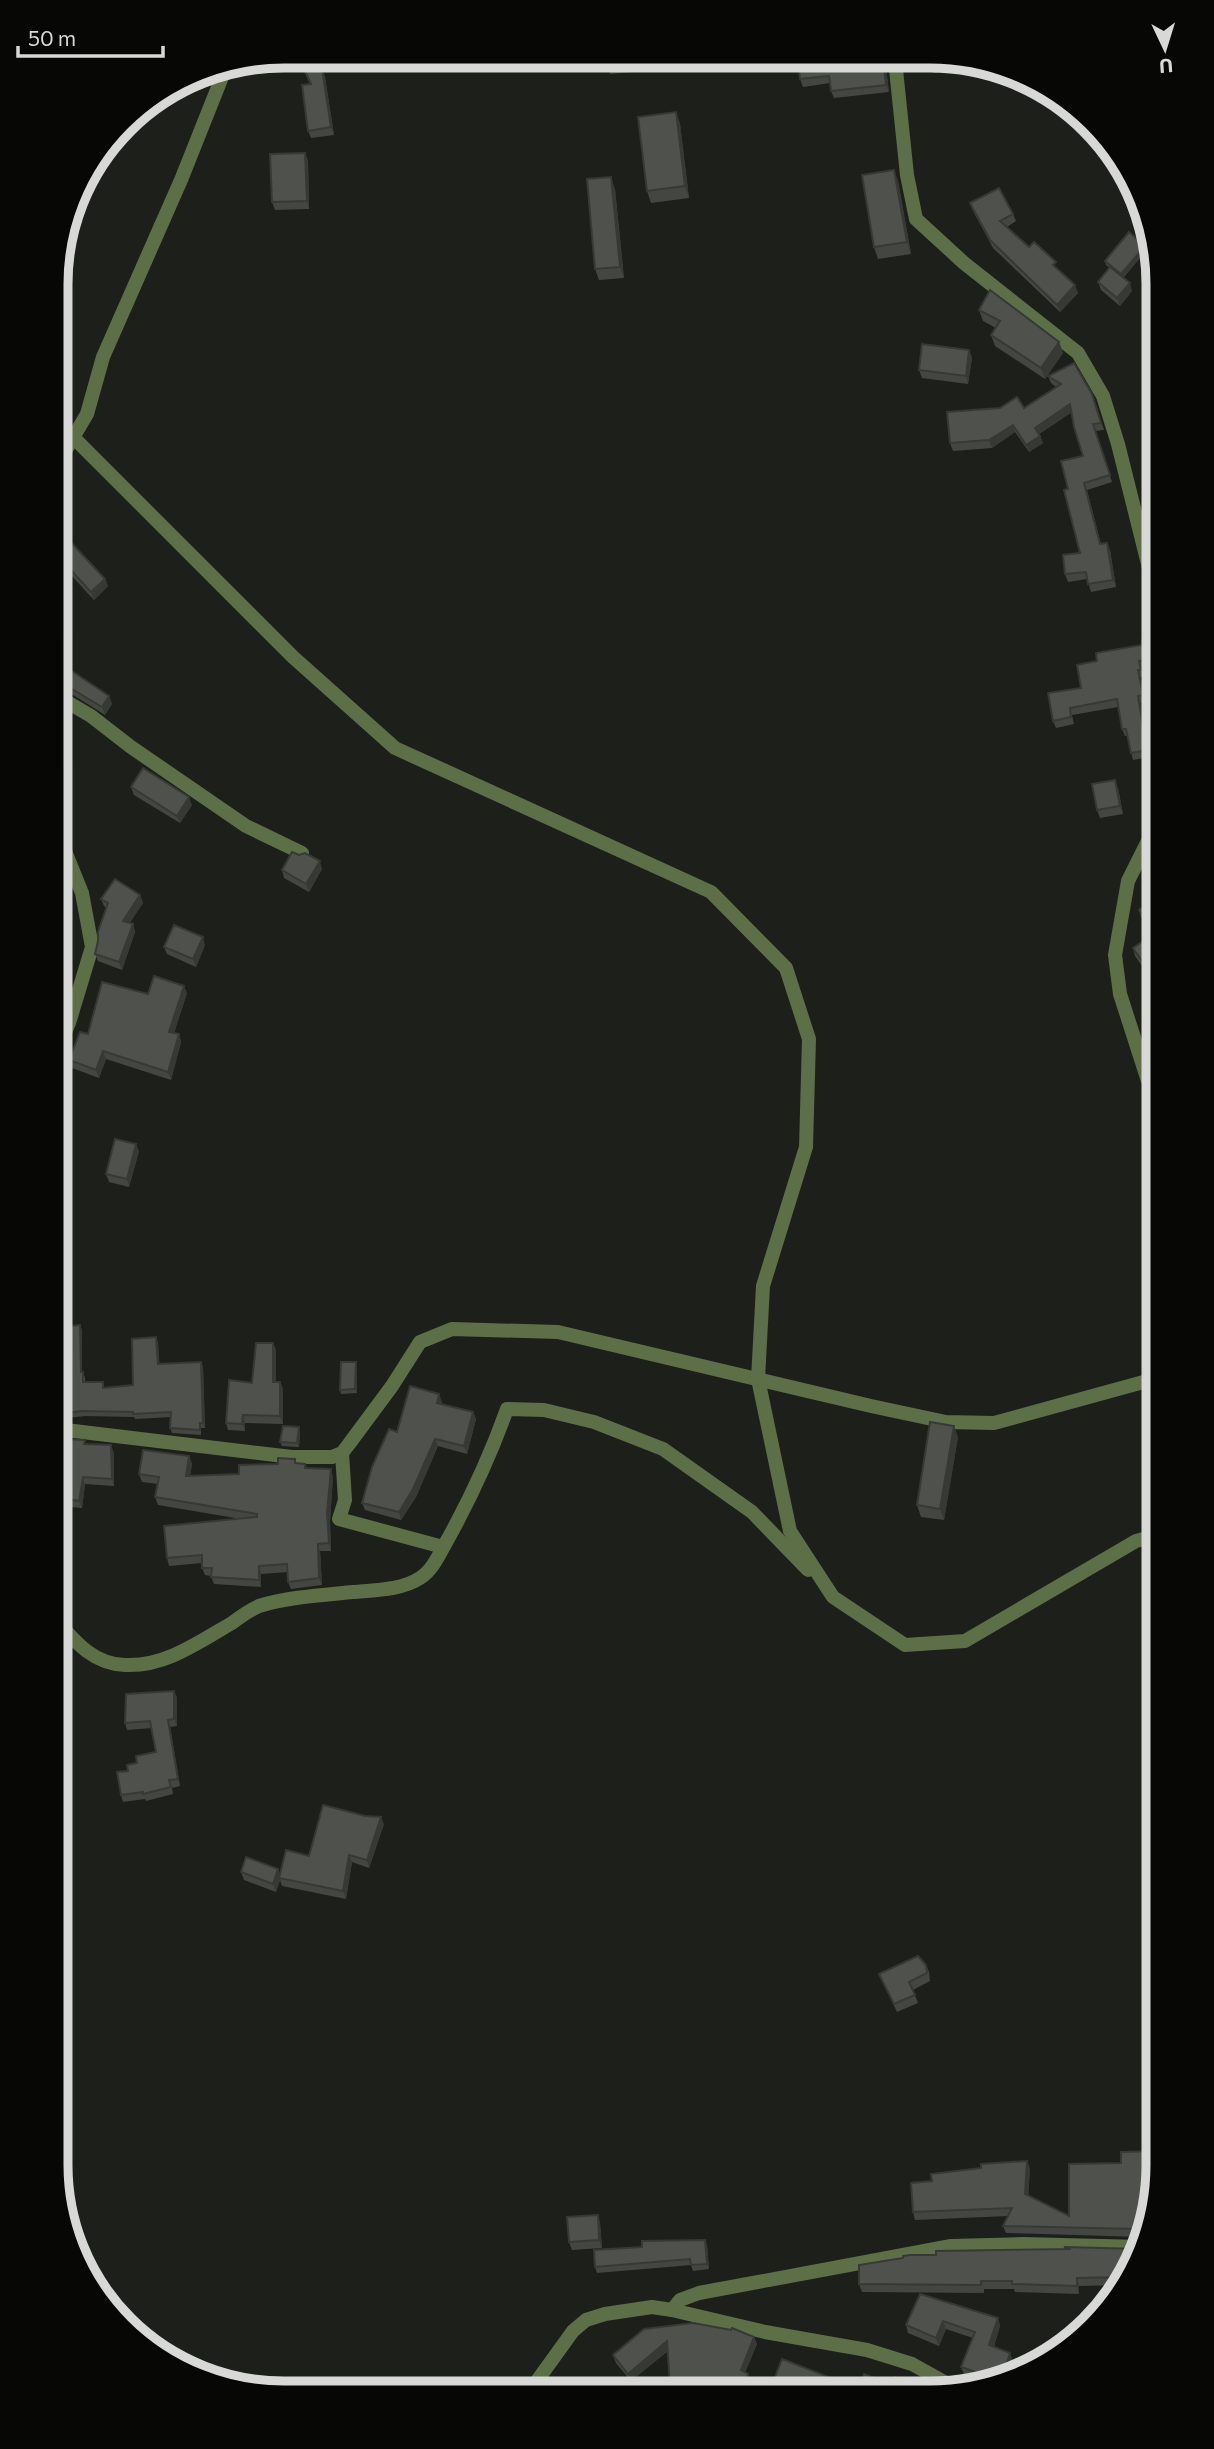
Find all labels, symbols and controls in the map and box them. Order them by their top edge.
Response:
scale bar [18,14,163,58]
north arrow [1130,14,1200,84]
text: 50 m [28,25,76,50]
text: U [1159,55,1174,78]

